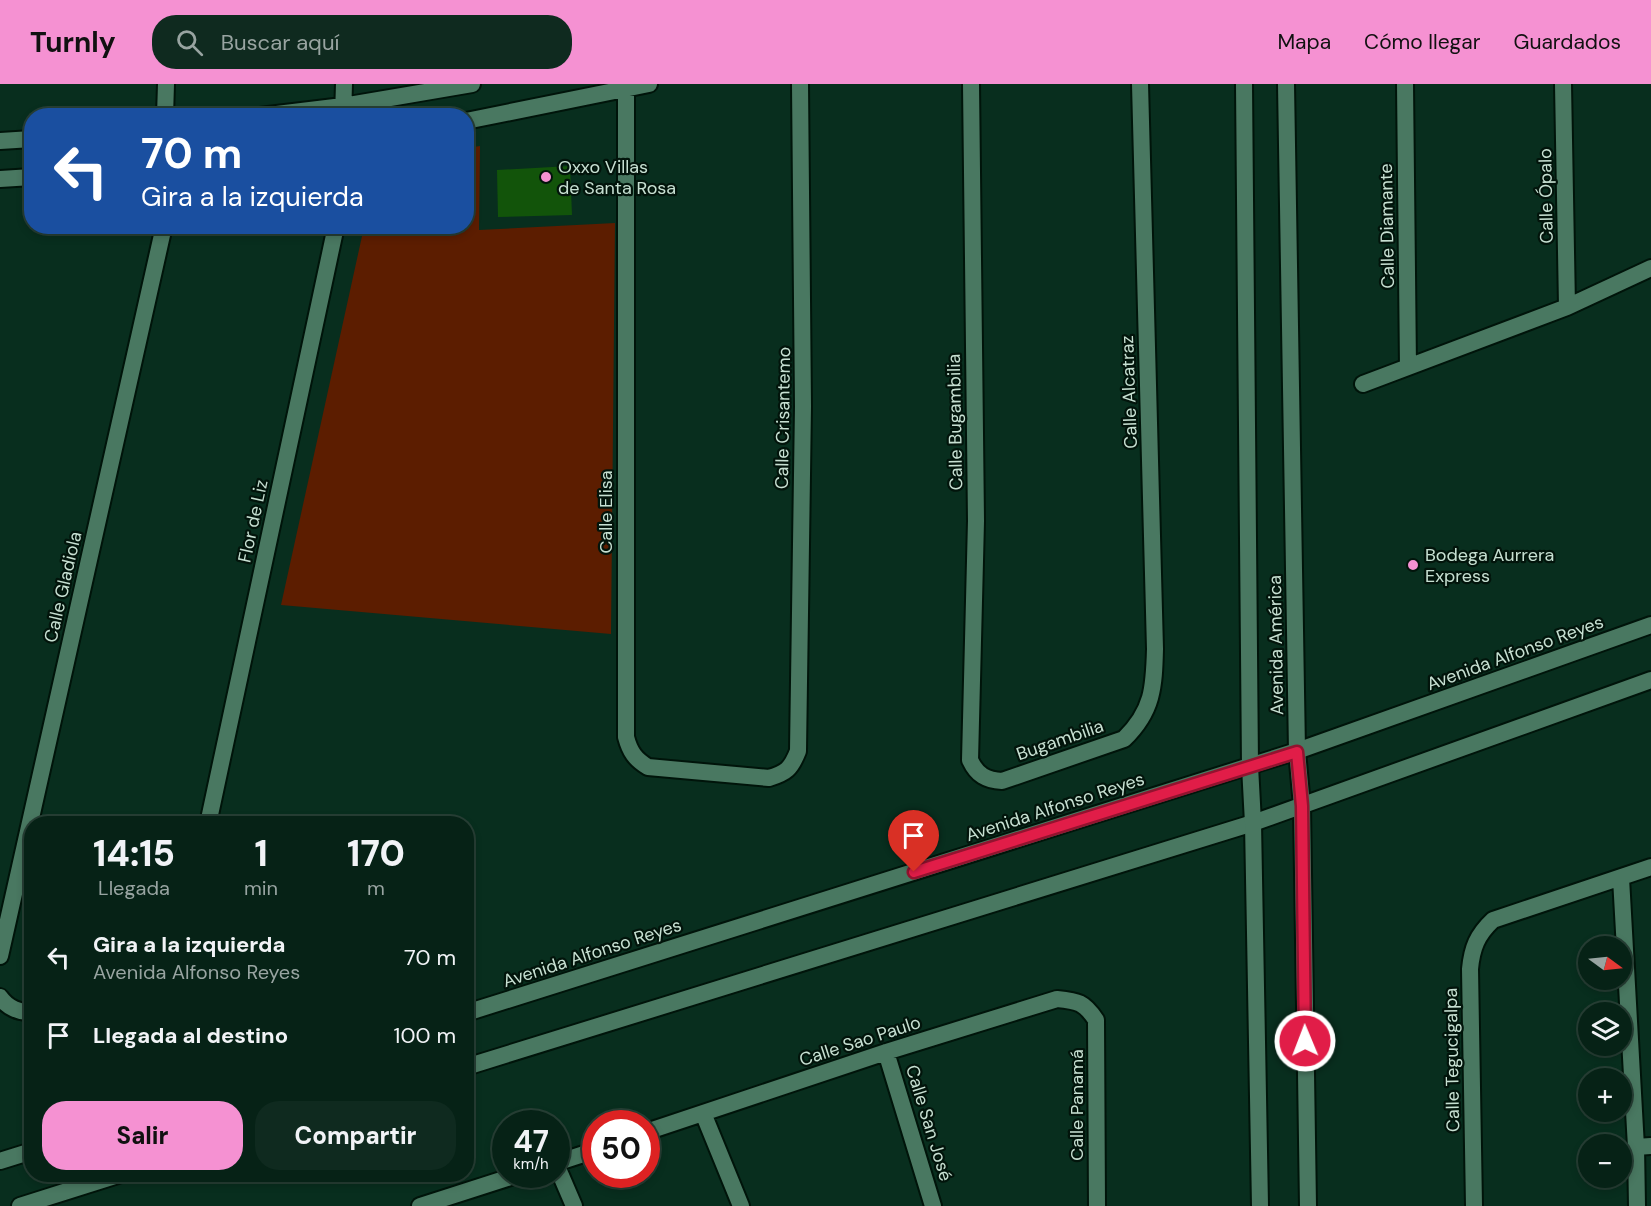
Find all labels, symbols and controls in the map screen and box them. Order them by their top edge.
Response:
search box [152,15,572,69]
text: Turnly [30,24,116,61]
icon: search [173,26,206,59]
text: Buscar aquí [221,28,339,57]
text: Mapa [1277,28,1331,56]
text: Cómo llegar [1364,28,1481,56]
text: Guardados [1514,28,1621,56]
text: 70 m [141,126,242,181]
icon: left [42,132,120,210]
street label: Calle Ópalo [1533,148,1559,244]
place label: Oxxo Villas de Santa Rosa [558,155,676,200]
street label: Calle Diamante [1374,163,1400,289]
marker: Oxxo Villas de Santa Rosa [539,170,553,184]
text: Gira a la izquierda [141,179,364,214]
street label: Calle Alcatraz [1115,335,1143,449]
street label: Calle Crisantemo [770,347,796,489]
street label: Calle Bugambilia [942,354,968,490]
street label: Calle Elisa [594,470,618,554]
street label: Flor de Liz [233,477,273,565]
street label: Calle Gladiola [39,529,87,645]
place label: Bodega Aurrera Express [1425,543,1554,588]
marker: Bodega Aurrera Express [1406,558,1420,572]
street label: Avenida América [1263,575,1289,715]
street label: Avenida Alfonso Reyes [1423,610,1607,696]
street label: Bugambilia [1013,714,1107,766]
street label: Avenida Alfonso Reyes [963,767,1147,847]
pin [888,810,939,872]
icon: arrive [897,819,930,852]
text: 14:15 [93,830,175,877]
text: 1 [254,830,268,877]
text: 170 [347,830,405,877]
text: Llegada [98,875,170,901]
text: min [244,875,278,901]
text: m [367,875,385,901]
street label: Avenida Alfonso Reyes [500,913,684,993]
text: Gira a la izquierda [93,930,285,959]
north arrow [1578,936,1632,990]
map controls [1578,936,1632,1188]
icon: left [42,941,75,974]
text: 70 m [404,943,456,972]
text: Avenida Alfonso Reyes [93,959,300,985]
street label: Calle Tegucigalpa [1439,988,1465,1132]
button: layers [1578,1002,1632,1056]
position arrow [1273,1009,1337,1073]
street label: Calle Sao Paulo [796,1010,924,1072]
icon: arrive [42,1019,75,1052]
text: Llegada al destino [93,1021,288,1050]
text: 100 m [394,1021,456,1050]
street label: Calle Panamá [1065,1049,1089,1161]
street label: Calle San José [900,1062,958,1184]
button: + [1578,1068,1632,1122]
button: Salir [42,1101,243,1170]
button: Compartir [255,1101,456,1170]
speed limit sign: 50 [582,1110,660,1188]
text: 47 [513,1122,549,1161]
button: − [1578,1134,1632,1188]
text: km/h [513,1154,549,1174]

